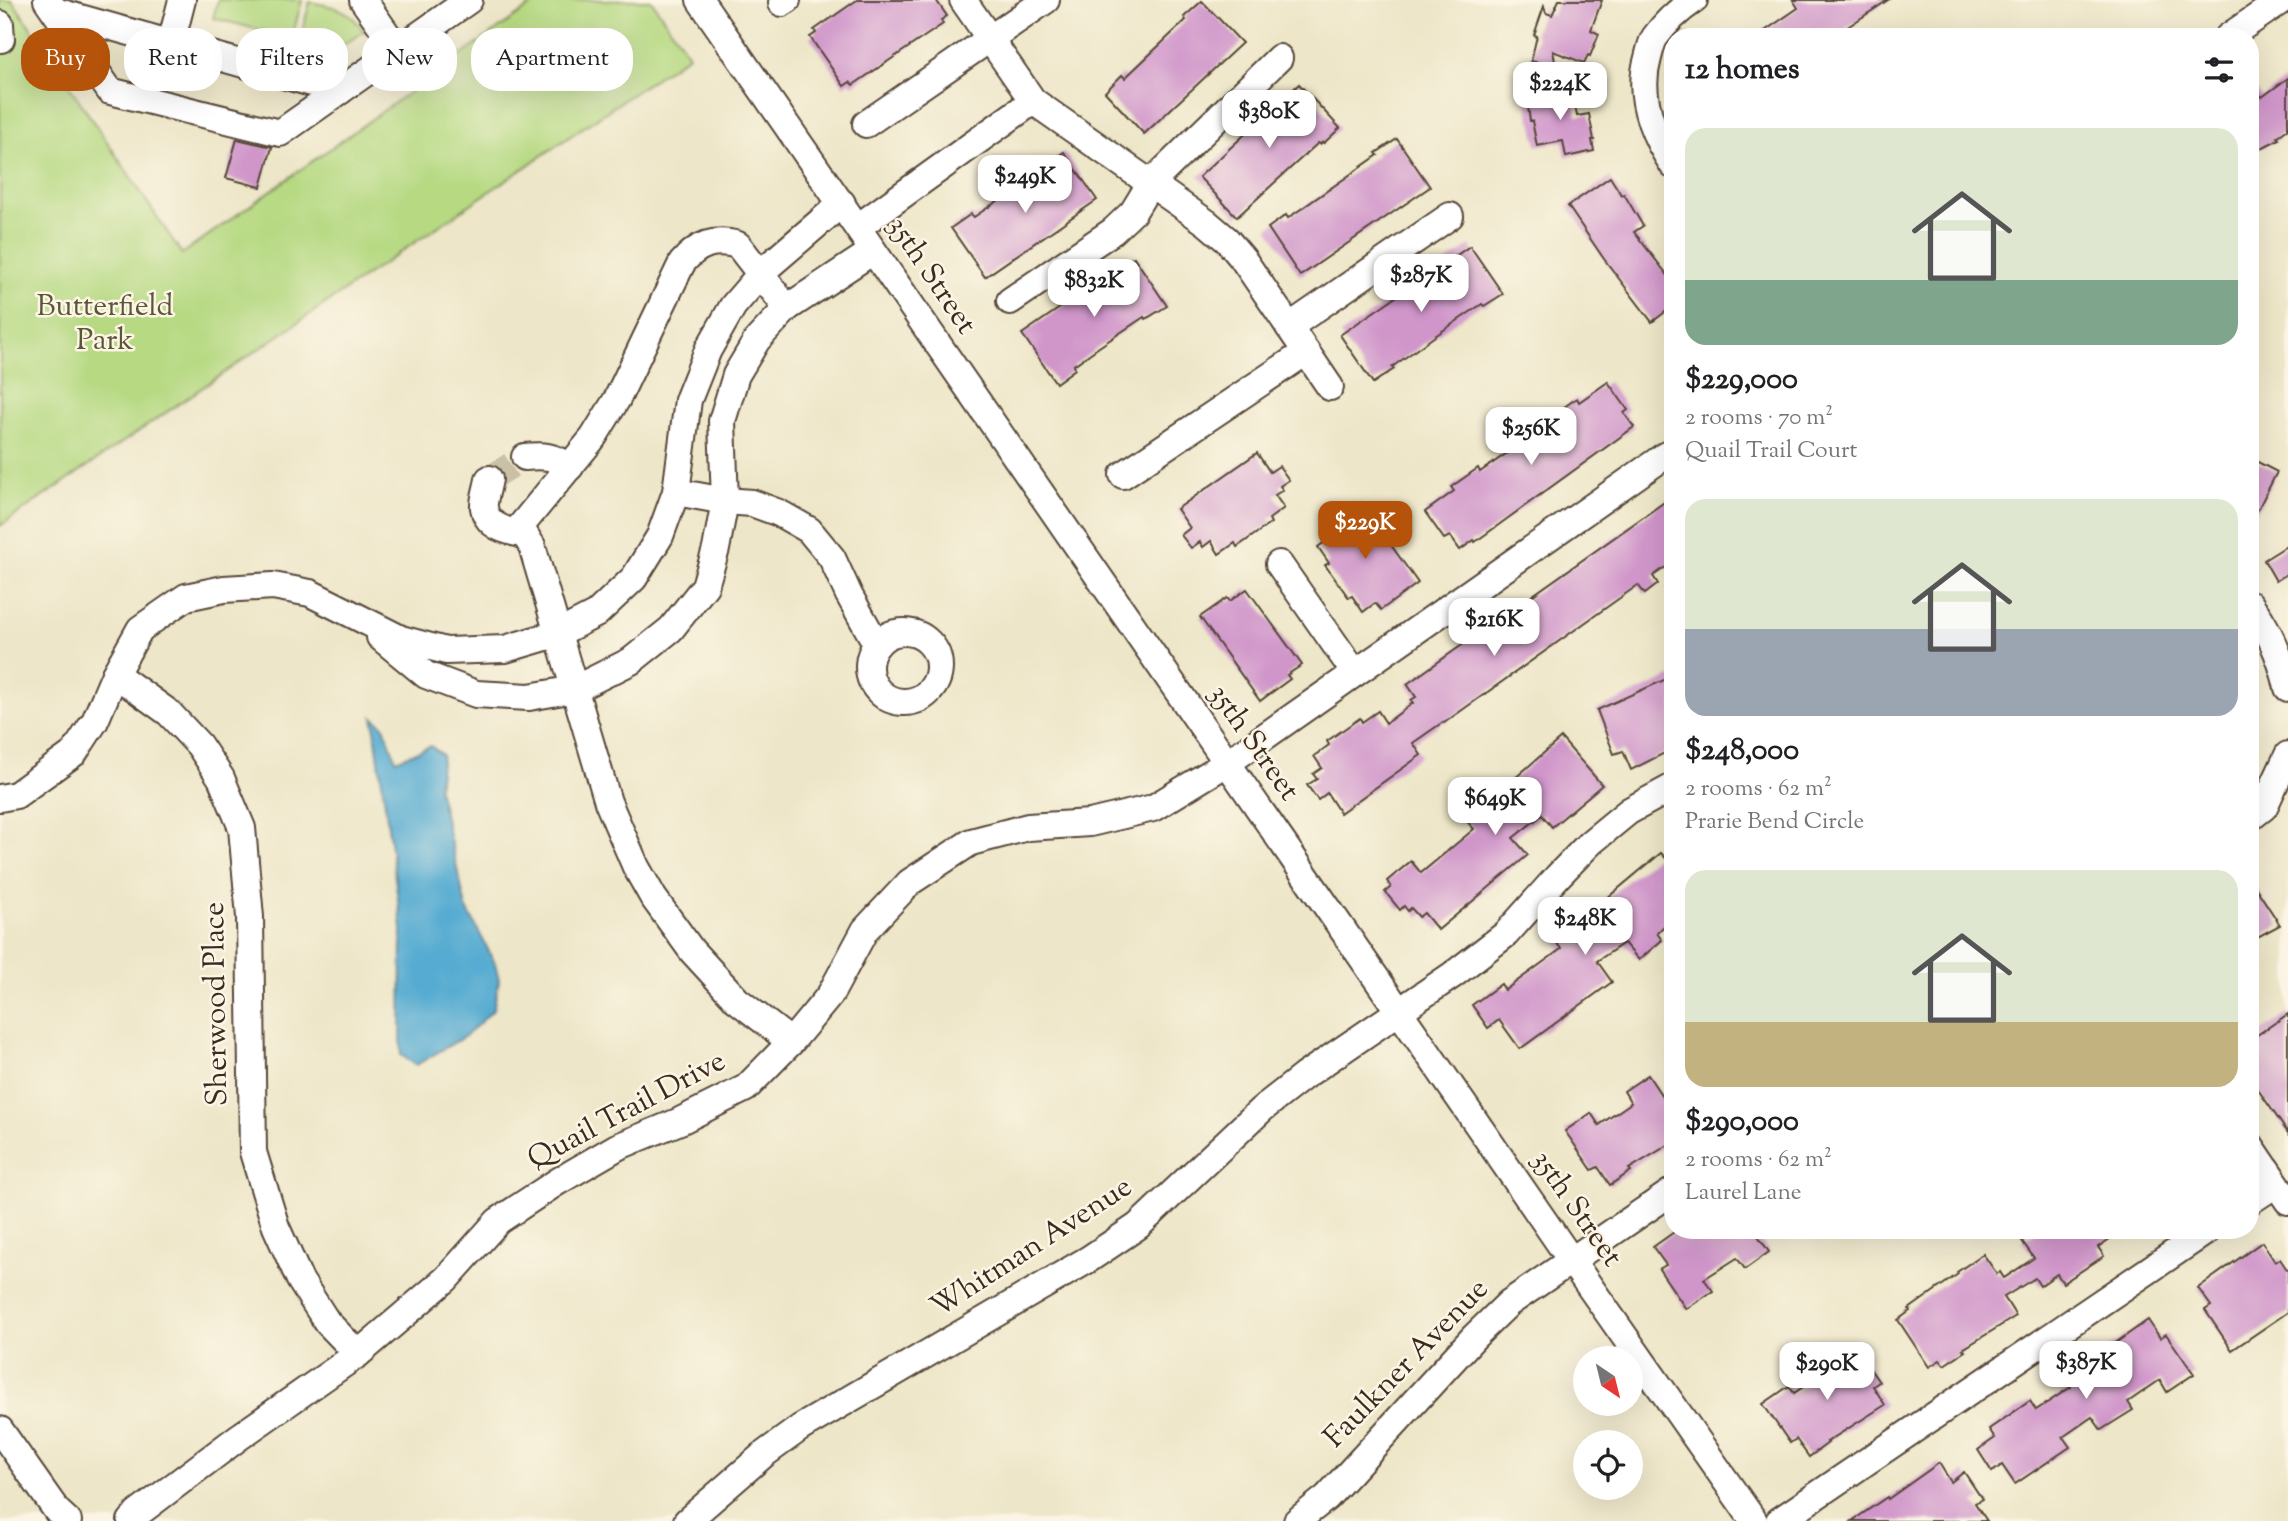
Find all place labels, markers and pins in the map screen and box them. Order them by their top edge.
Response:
pin: $224K [1511,62,1609,122]
pin: $380K [1220,90,1318,150]
pin: $249K [976,156,1074,215]
pin: $287K [1372,254,1470,314]
pin: $832K [1045,260,1143,319]
pin: $256K [1482,407,1580,467]
pin: $229K [1316,502,1414,561]
pin: $216K [1445,598,1543,658]
pin: $649K [1446,778,1544,837]
pin: $248K [1536,898,1634,957]
pin: $290K [1778,1342,1876,1402]
pin: $387K [2037,1342,2135,1401]

